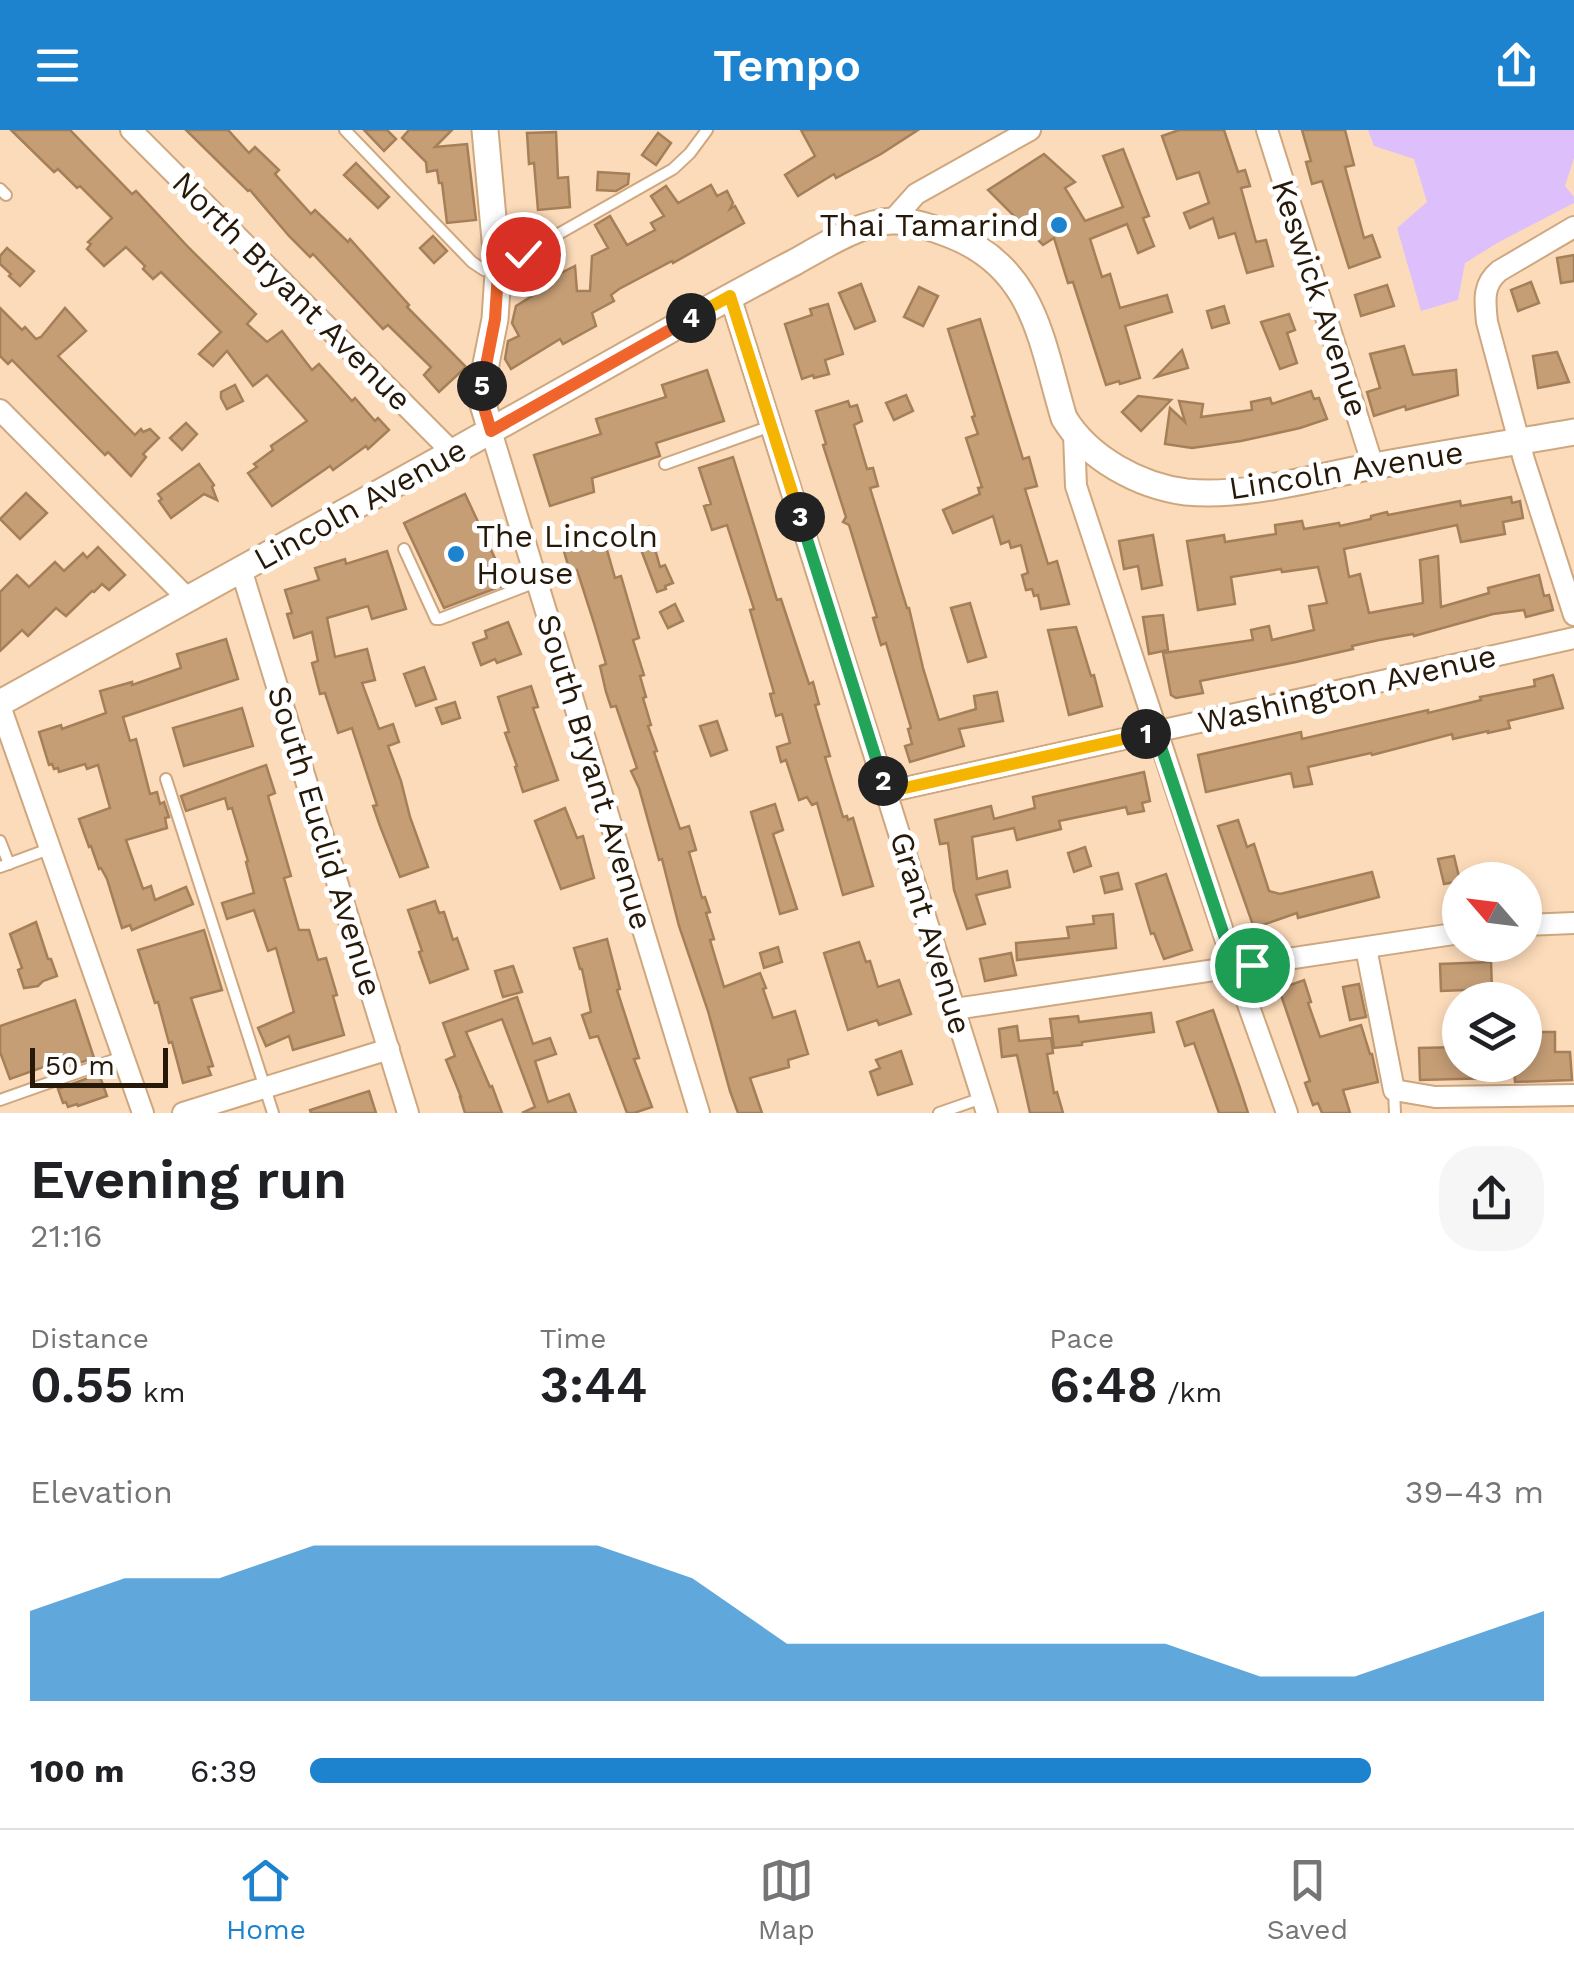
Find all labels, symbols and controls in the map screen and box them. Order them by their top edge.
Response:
icon: menu [30,38,85,93]
icon: share [1489,38,1544,93]
text: Tempo [713,39,861,92]
street label: North Bryant Avenue [164,163,420,419]
street label: Keswick Avenue [1264,174,1376,422]
place label: Thai Tamarind [820,206,1039,244]
pin [481,212,566,297]
marker: Thai Tamarind [1048,214,1070,236]
icon: check [496,227,551,282]
pin: 4 [666,293,716,343]
text: 4 [682,301,700,334]
pin: 5 [457,361,507,411]
text: 5 [474,369,490,402]
street label: Lincoln Avenue [247,430,473,578]
street label: Lincoln Avenue [1226,433,1466,507]
pin: 3 [775,492,825,542]
text: 3 [792,500,808,533]
place label: The Lincoln House [476,517,658,592]
marker: The Lincoln House [445,543,467,565]
street label: South Bryant Avenue [529,610,661,934]
street label: Washington Avenue [1194,636,1500,742]
street label: South Euclid Avenue [260,681,390,1001]
pin: 1 [1121,709,1171,759]
text: 1 [1140,717,1152,750]
pin: 2 [858,756,908,806]
text: 2 [875,764,891,797]
street label: Grant Avenue [882,827,980,1039]
north arrow [1442,862,1542,962]
map controls [1442,862,1542,1082]
pin [1210,923,1295,1008]
icon: arrive [1225,938,1280,993]
button: layers [1442,982,1542,1082]
scale bar [30,1043,168,1088]
text: 50 m [45,1049,115,1082]
button: share [1439,1146,1544,1251]
text: Evening run [30,1147,347,1211]
text: 21:16 [30,1217,103,1255]
text: Distance [30,1322,149,1355]
text: Time [540,1322,606,1355]
text: Pace [1049,1322,1114,1355]
text: 0.55 [30,1355,133,1414]
text: 3:44 [540,1355,647,1414]
text: 6:48 [1049,1355,1158,1414]
text: km [133,1376,185,1409]
text: /km [1158,1376,1222,1409]
text: Elevation [30,1473,173,1511]
text: 39–43 m [1405,1473,1544,1511]
text: 100 m [30,1752,124,1790]
text: 6:39 [190,1752,257,1790]
tab: Home [226,1853,306,1946]
tab: Map [758,1853,815,1946]
tab: Saved [1267,1853,1348,1946]

